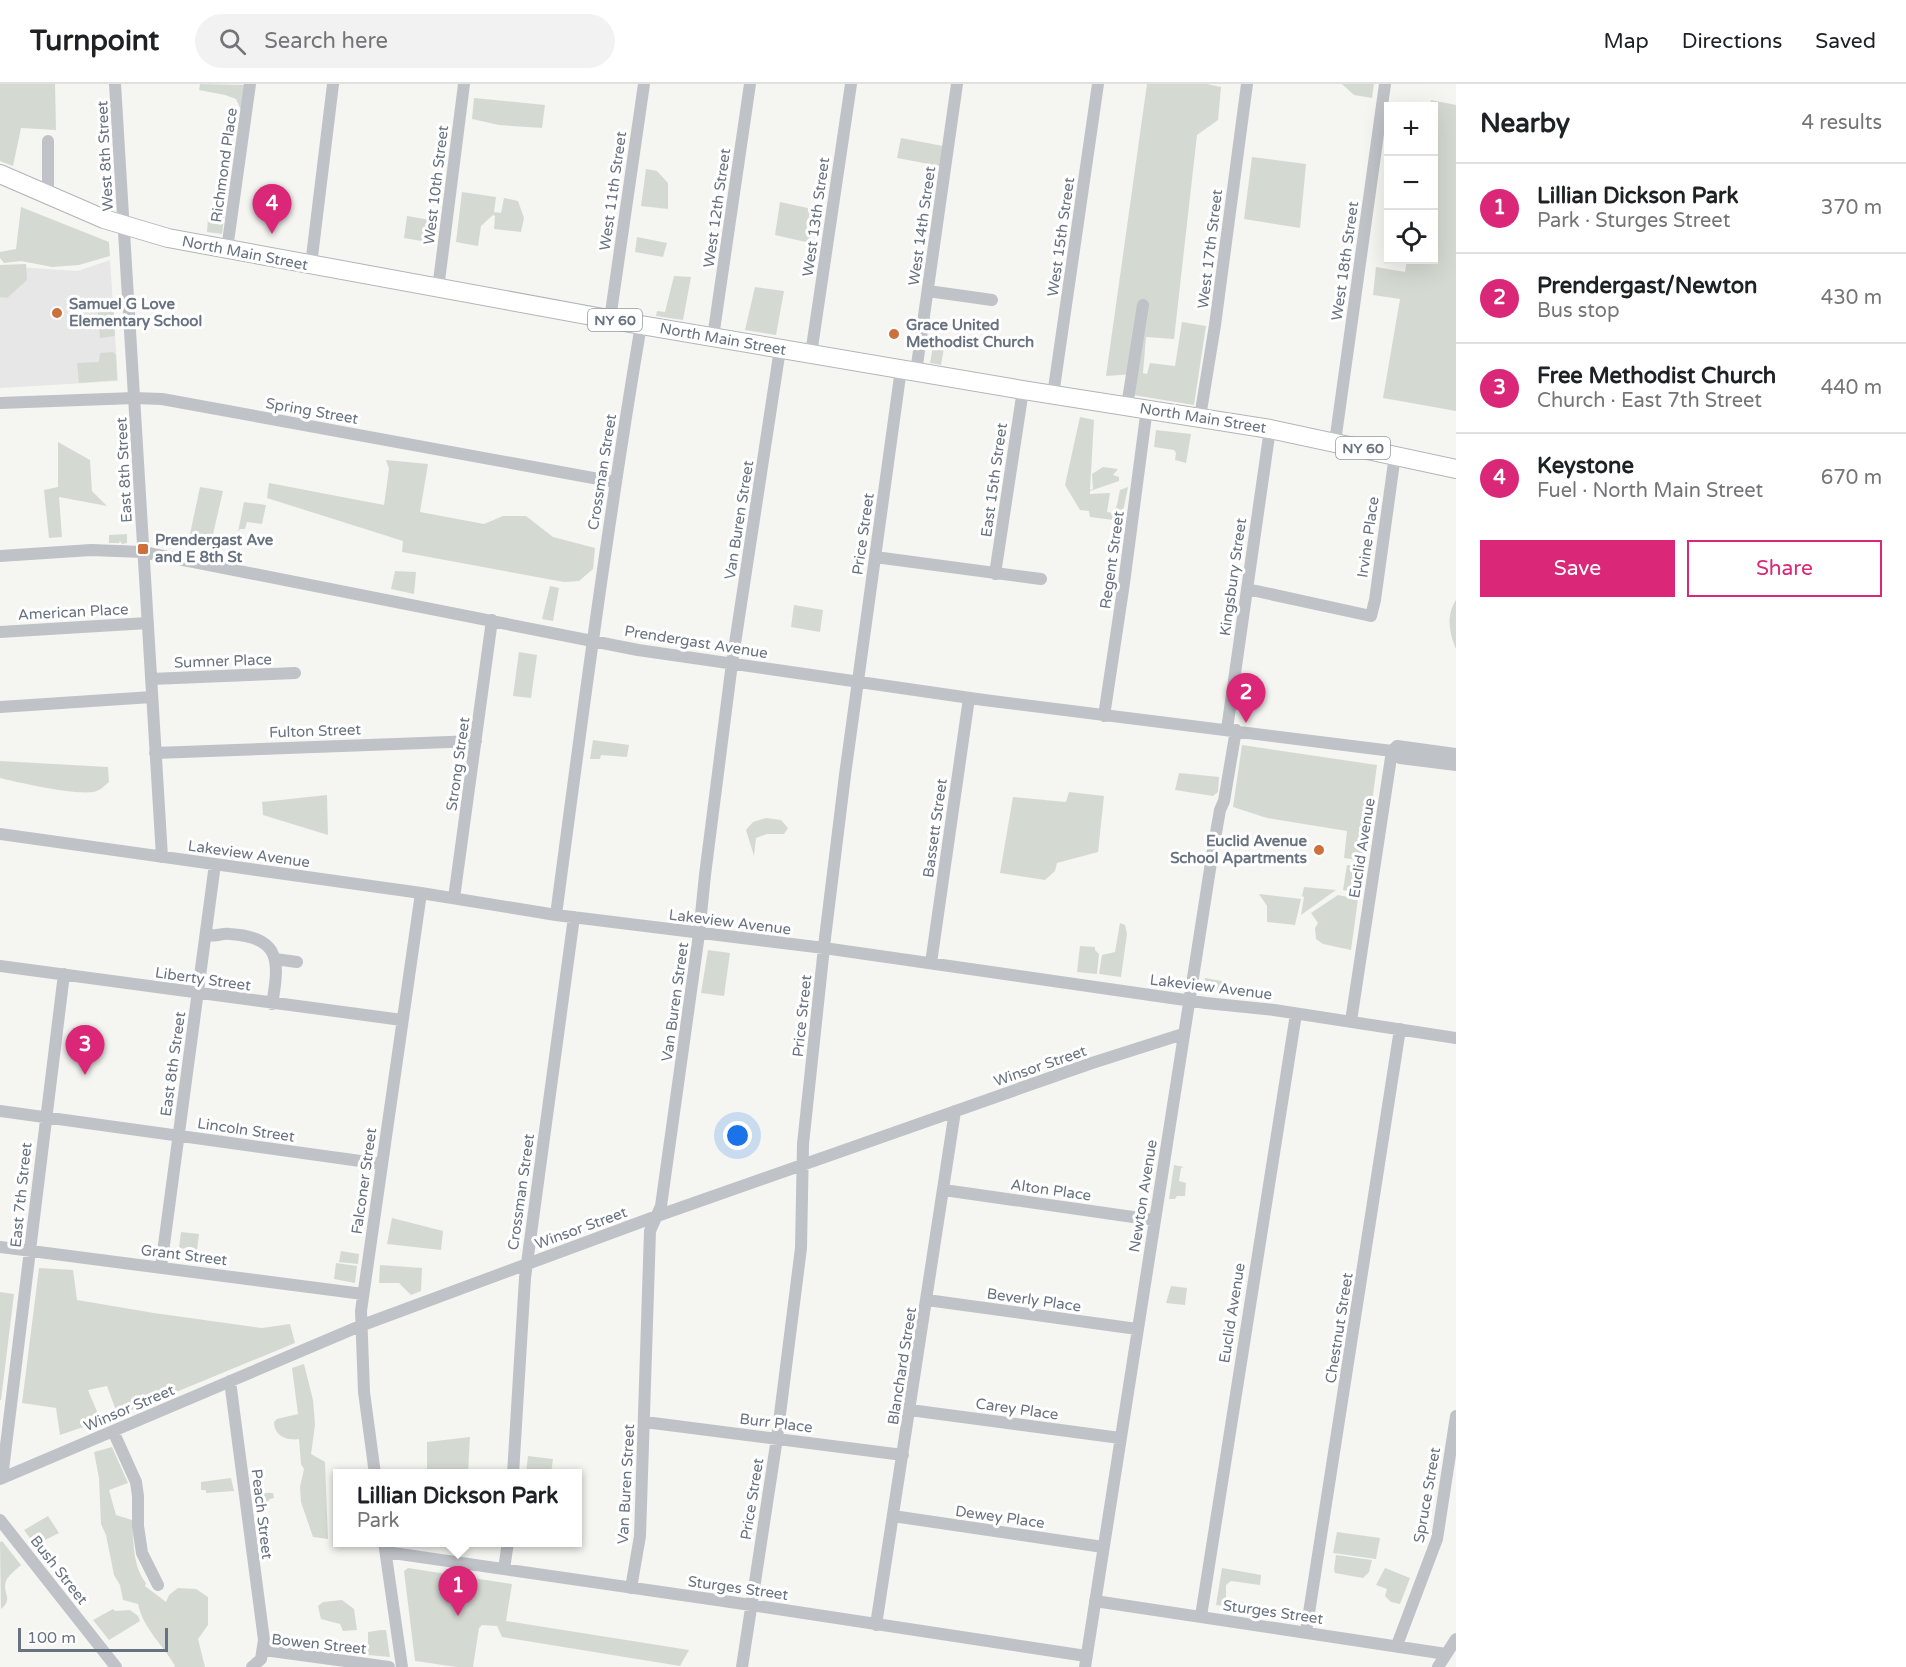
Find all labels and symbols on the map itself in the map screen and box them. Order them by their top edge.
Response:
street label: West 8th Street [93,100,117,212]
street label: Richmond Place [207,107,241,223]
street label: West 10th Street [420,124,452,246]
street label: West 11th Street [596,130,630,252]
street label: West 12th Street [700,147,734,269]
street label: West 13th Street [799,156,833,278]
street label: West 14th Street [905,165,939,287]
street label: West 15th Street [1044,176,1078,298]
pin: 4 [252,184,292,234]
street label: West 17th Street [1194,188,1226,310]
street label: West 18th Street [1328,200,1362,322]
street label: North Main Street [180,232,310,274]
place label: Samuel G Love Elementary School [69,295,202,331]
marker: Samuel G Love Elementary School [50,306,64,320]
road number: NY 60 [588,309,642,331]
place label: Grace United Methodist Church [906,316,1034,351]
street label: North Main Street [658,319,788,359]
marker: Grace United Methodist Church [887,327,901,341]
street label: Spring Street [264,394,360,428]
street label: North Main Street [1138,399,1268,437]
street label: Crossman Street [584,412,620,531]
street label: East 8th Street [112,416,136,523]
street label: East 15th Street [977,421,1011,538]
road number: NY 60 [1336,437,1390,459]
street label: Van Buren Street [721,459,757,581]
street label: Price Street [848,492,878,576]
street label: Irvine Place [1353,495,1383,579]
street label: Regent Street [1096,510,1128,610]
street label: Kingsbury Street [1216,517,1250,637]
place label: Prendergast Ave and E 8th St [155,531,274,566]
marker: Prendergast Ave and E 8th St [136,542,150,556]
street label: American Place [17,600,129,624]
street label: Prendergast Avenue [623,622,769,662]
street label: Sumner Place [174,650,272,672]
pin: 2 [1226,674,1266,723]
street label: Strong Street [443,716,474,812]
street label: Fulton Street [269,720,362,742]
street label: Bassett Street [919,777,951,879]
street label: Euclid Avenue [1345,797,1379,899]
place label: Euclid Avenue School Apartments [1170,832,1308,868]
street label: Lakeview Avenue [187,837,311,871]
marker: Euclid Avenue School Apartments [1312,843,1326,857]
street label: Lakeview Avenue [668,906,792,938]
street label: Van Buren Street [658,941,692,1063]
street label: Liberty Street [154,963,252,995]
street label: Lakeview Avenue [1149,971,1273,1003]
street label: Price Street [789,974,815,1058]
street label: East 8th Street [157,1010,189,1118]
pin: 3 [66,1026,104,1075]
street label: Winsor Street [991,1042,1089,1090]
street label: Lincoln Street [196,1114,296,1146]
your location [723,1121,752,1150]
street label: Falconer Street [348,1126,380,1235]
street label: Crossman Street [504,1132,538,1251]
street label: Newton Avenue [1125,1138,1161,1254]
street label: East 7th Street [7,1141,36,1249]
street label: Alton Place [1010,1175,1092,1205]
street label: Winsor Street [532,1203,630,1253]
street label: Grant Street [140,1241,229,1269]
street label: Euclid Avenue [1215,1262,1249,1364]
street label: Chestnut Street [1321,1271,1357,1385]
street label: Beverly Place [986,1284,1082,1316]
street label: Blanchard Street [884,1306,920,1426]
street label: Winsor Street [81,1381,177,1435]
street label: Carey Place [974,1394,1060,1424]
street label: Burr Place [738,1410,814,1436]
street label: Van Buren Street [614,1423,638,1545]
street label: Spruce Street [1410,1446,1444,1544]
street label: Price Street [737,1457,767,1541]
street label: Peach Street [248,1468,276,1560]
street label: Dewey Place [954,1502,1046,1532]
street label: Bush Street [27,1532,92,1608]
pin: 1 [438,1566,478,1616]
street label: Sturges Street [687,1572,790,1604]
street label: Sturges Street [1222,1596,1325,1628]
scale bar [18,1625,168,1652]
street label: Bowen Street [271,1630,368,1658]

